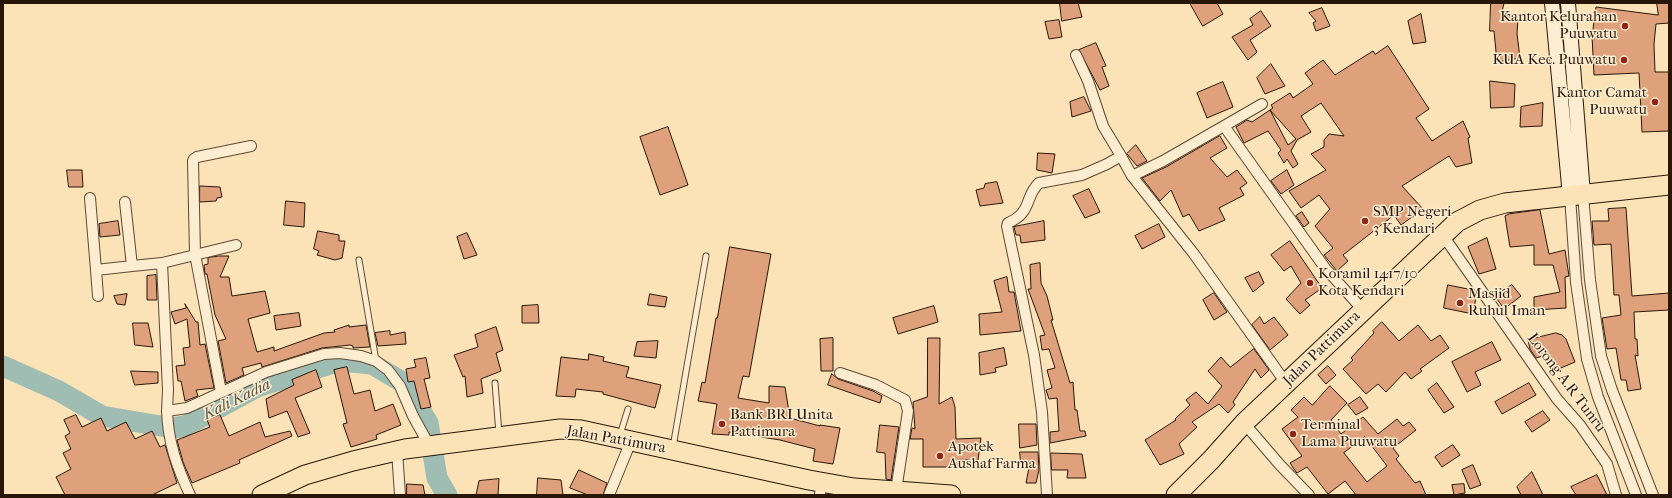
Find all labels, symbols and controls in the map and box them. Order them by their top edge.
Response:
place label: Kantor Kelurahan Puuwatu [1500,8,1617,43]
marker: Kantor Kelurahan Puuwatu [1620,21,1630,31]
place label: KUA Kec. Puuwatu [1492,51,1616,69]
marker: KUA Kec. Puuwatu [1619,55,1629,65]
place label: Kantor Camat Puuwatu [1556,84,1647,119]
marker: Kantor Camat Puuwatu [1650,97,1660,107]
place label: SMP Negeri 3 Kendari [1373,203,1452,238]
marker: SMP Negeri 3 Kendari [1360,216,1370,226]
place label: Koramil 1417/10 Kota Kendari [1318,265,1418,300]
marker: Koramil 1417/10 Kota Kendari [1305,278,1315,288]
place label: Masjid Ruhul Iman [1468,285,1545,320]
marker: Masjid Ruhul Iman [1455,298,1465,308]
street label: Jalan Pattimura [1280,308,1364,390]
street label: Lorong A.R Tunru [1523,330,1609,436]
water label: Kali Kadia [200,375,274,425]
place label: Bank BRI Unita Pattimura [730,406,833,441]
place label: Terminal Lama Puuwatu [1301,416,1397,451]
marker: Bank BRI Unita Pattimura [717,419,727,429]
street label: Jalan Pattimura [565,422,667,458]
marker: Terminal Lama Puuwatu [1288,429,1298,439]
place label: Apotek Aushaf Farma [948,438,1036,473]
marker: Apotek Aushaf Farma [935,451,945,461]

